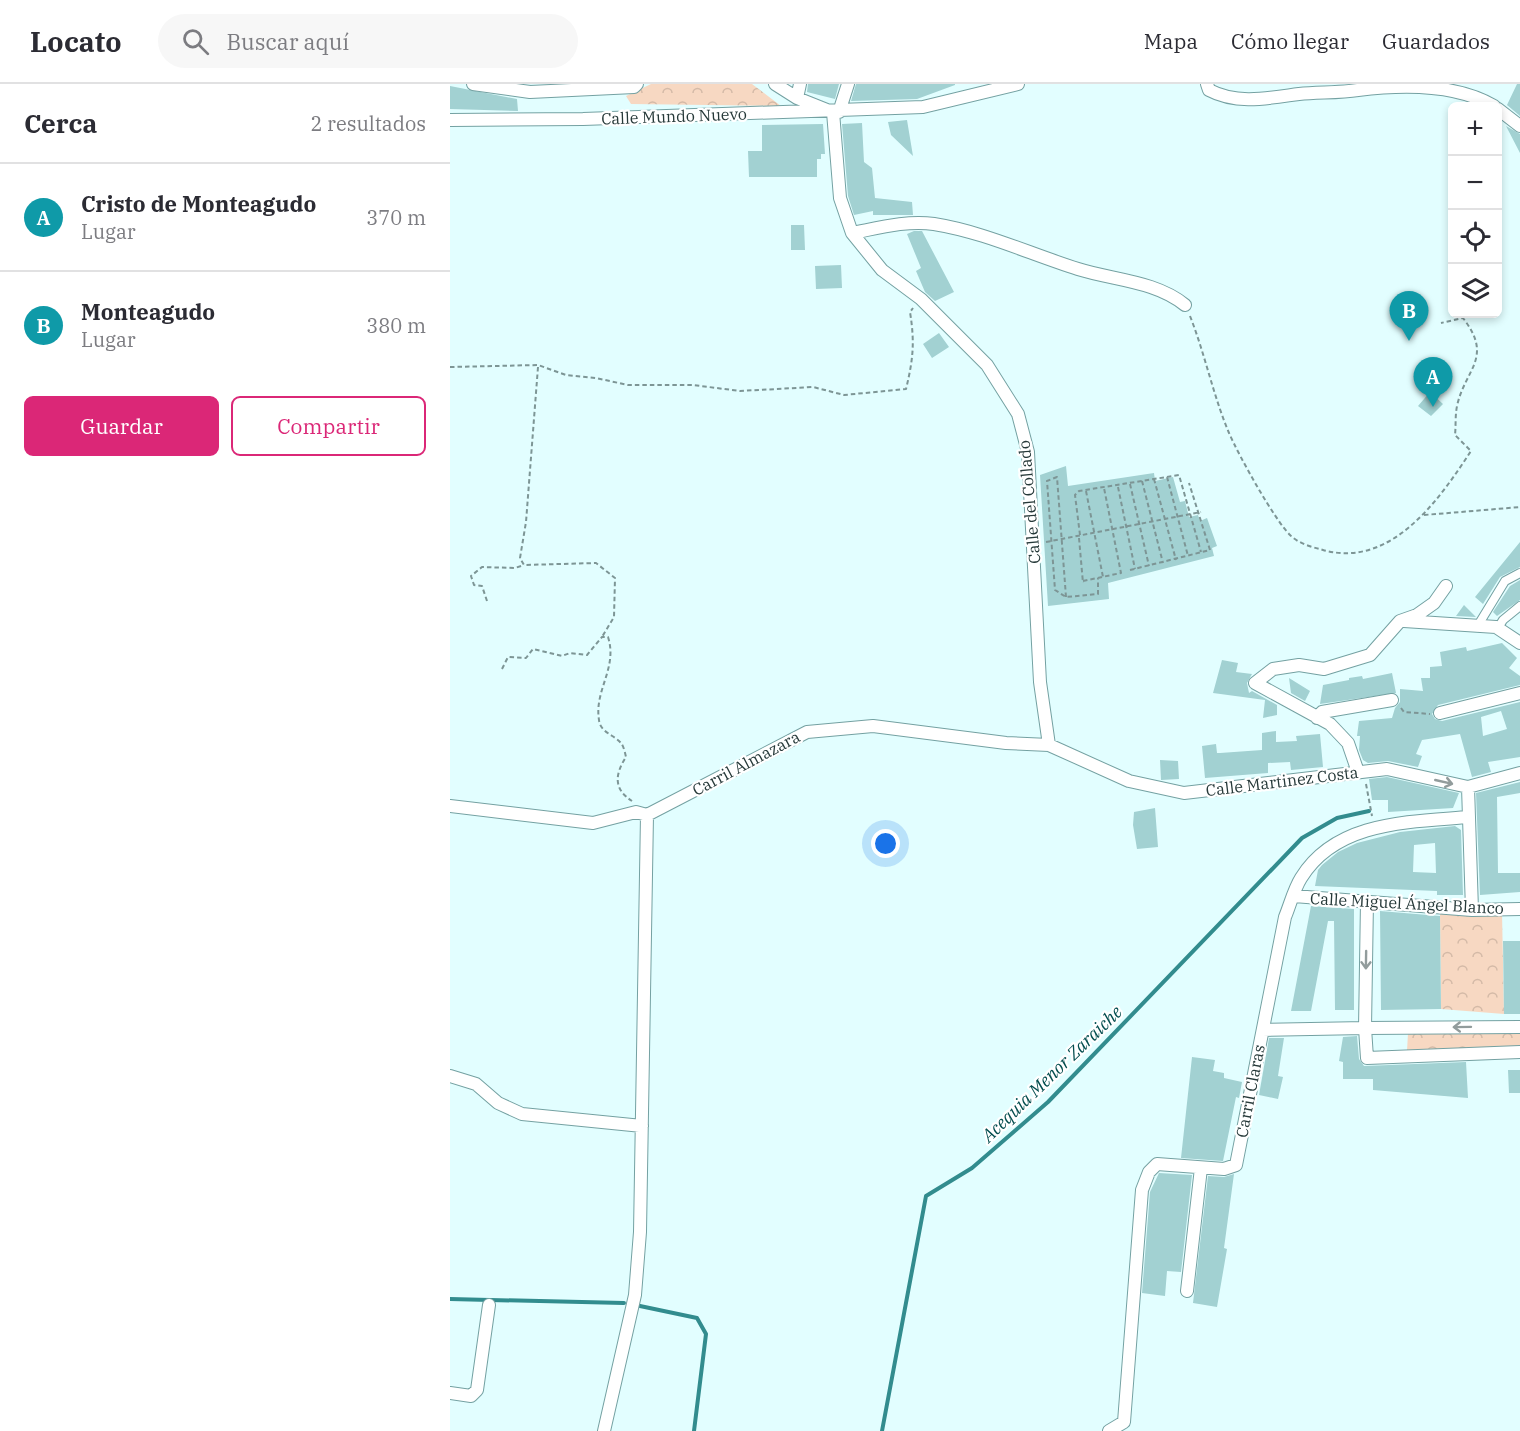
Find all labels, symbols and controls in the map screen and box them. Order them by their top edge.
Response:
search box [158,14,578,68]
text: Locato [30,23,122,60]
icon: search [179,25,212,58]
text: Buscar aquí [227,27,349,56]
text: Mapa [1144,27,1198,55]
text: Cómo llegar [1231,27,1349,55]
text: Guardados [1382,27,1490,55]
map controls [1448,102,1502,318]
button: + [1448,102,1502,156]
street label: Calle Mundo Nuevo [601,103,747,129]
text: Cerca [24,106,97,140]
text: 2 resultados [310,110,426,137]
button: − [1448,156,1502,210]
text: Cristo de Monteagudo [81,189,316,218]
text: A [37,204,50,231]
text: 370 m [366,204,426,231]
button: locate [1448,210,1502,264]
text: Lugar [81,218,136,245]
button: layers [1448,264,1502,318]
pin: B [1390,292,1428,341]
text: Monteagudo [81,297,215,326]
text: B [36,312,51,339]
text: 380 m [366,312,426,339]
text: Lugar [81,326,136,353]
pin: A [1414,358,1452,407]
button: Guardar [24,396,219,456]
button: Compartir [231,396,426,456]
street label: Calle del Collado [1014,439,1044,565]
street label: Carril Almazara [689,726,803,800]
street label: Calle Martinez Costa [1205,762,1360,800]
one-way arrow [1434,777,1454,788]
your location [871,829,900,858]
street label: Calle Miguel Ángel Blanco [1310,887,1504,918]
one-way arrow [1360,949,1372,969]
water label: Acequia Menor Zaraiche [976,1001,1127,1147]
one-way arrow [1452,1021,1472,1033]
street label: Carril Claras [1231,1043,1269,1139]

